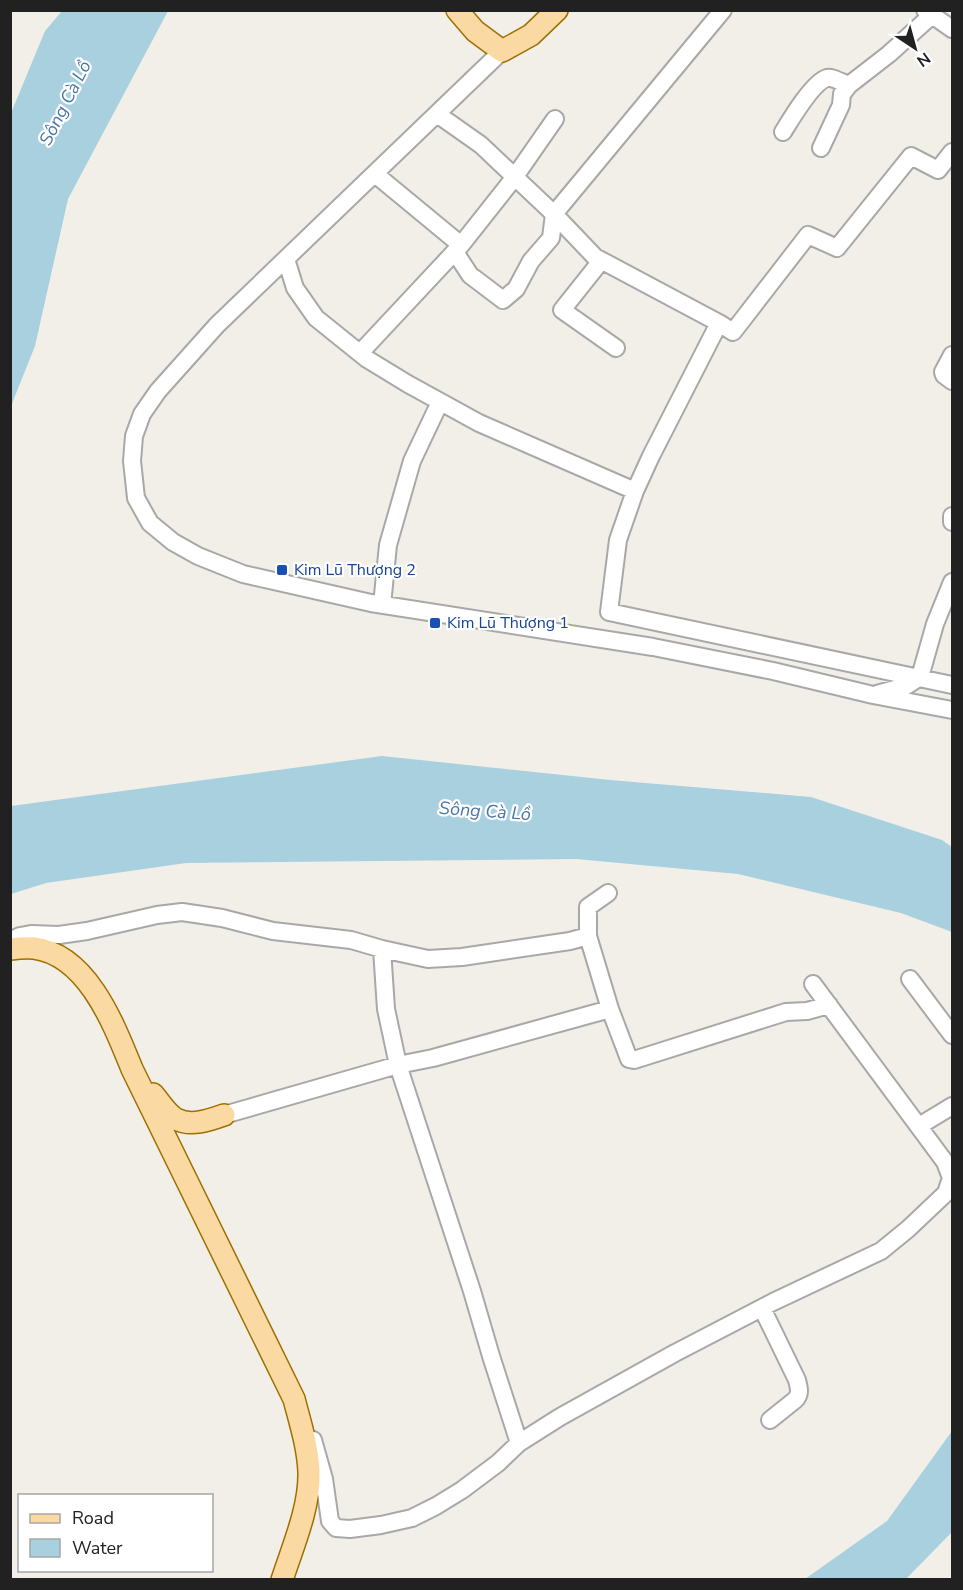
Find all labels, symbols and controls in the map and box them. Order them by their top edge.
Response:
north arrow [885,18,945,78]
text: N [912,47,935,72]
water label: Sông Cà Lồ [33,56,97,150]
place label: Kim Lũ Thượng 2 [294,559,416,581]
marker: Kim Lũ Thượng 2 [275,563,289,577]
place label: Kim Lũ Thượng 1 [447,612,569,634]
marker: Kim Lũ Thượng 1 [428,616,442,630]
water label: Sông Cà Lồ [438,796,532,826]
legend [18,1494,213,1572]
text: Road [72,1506,114,1530]
text: Water [72,1536,123,1560]

